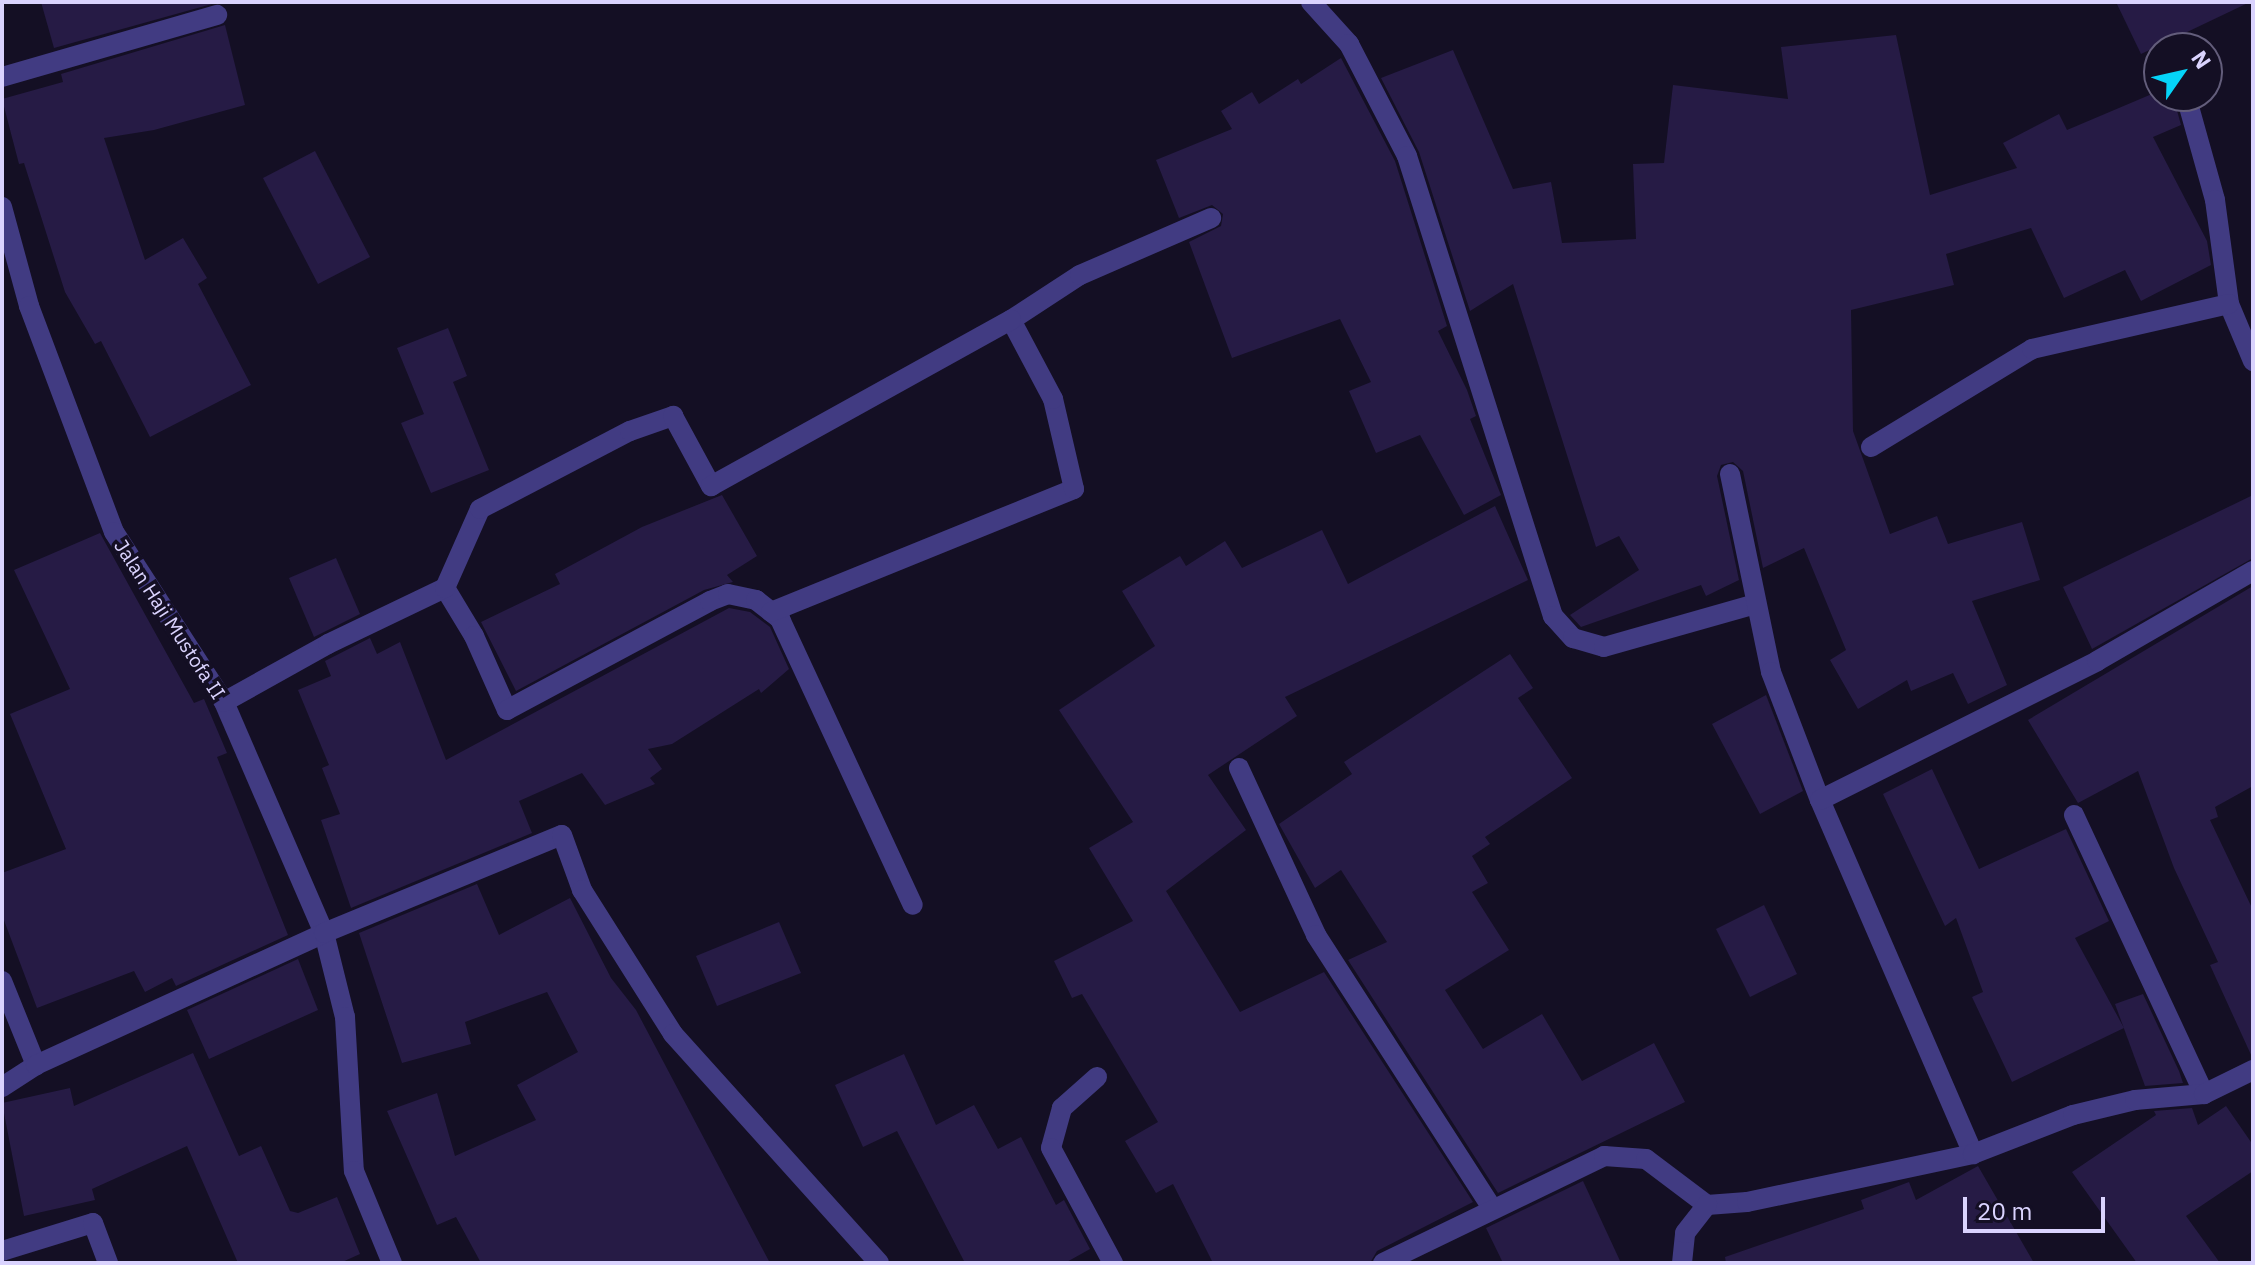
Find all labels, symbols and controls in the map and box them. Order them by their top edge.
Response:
north arrow [2143,32,2223,112]
text: N [2185,45,2218,74]
street label: Jalan Haji Mustofa II [109,535,231,703]
scale bar [1967,1181,2109,1231]
text: 20 m [1977,1195,2032,1227]

